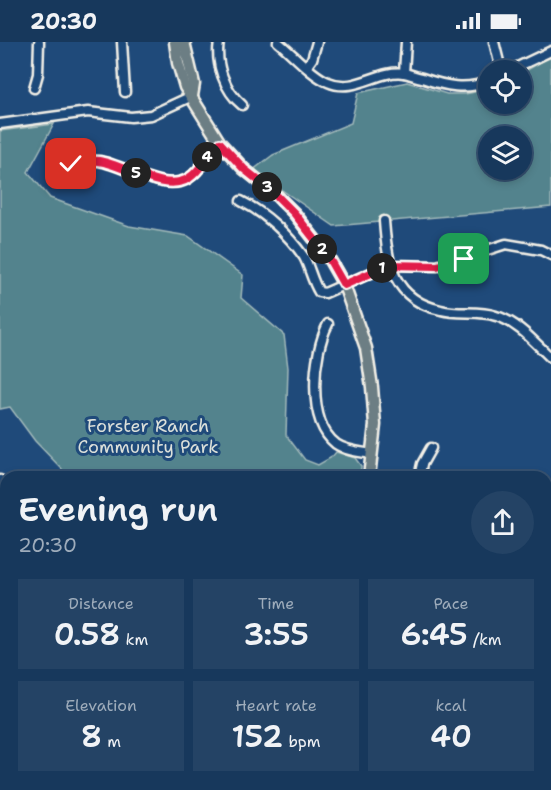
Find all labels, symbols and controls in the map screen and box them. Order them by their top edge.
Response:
text: 20:30 [30,7,97,36]
map controls [478,60,532,180]
button: locate [478,60,532,114]
button: layers [478,126,532,180]
pin [45,138,96,189]
pin: 4 [192,142,222,172]
text: 4 [201,146,213,167]
icon: check [54,147,87,180]
pin: 5 [121,158,151,188]
text: 5 [131,162,141,183]
pin: 3 [252,172,282,202]
text: 3 [261,176,273,197]
pin [438,233,489,284]
pin: 2 [307,234,337,264]
text: 2 [316,238,328,259]
icon: arrive [447,242,480,275]
pin: 1 [367,253,397,283]
text: 1 [378,257,386,278]
park label: Forster Ranch Community Park [77,414,219,459]
text: Evening run [18,487,218,532]
button: share [471,491,534,554]
text: 20:30 [18,532,77,558]
text: Distance [68,593,134,614]
text: Time [258,593,294,614]
text: Pace [433,593,469,614]
text: 0.58 [54,614,120,655]
text: 3:55 [243,614,309,655]
text: 6:45 [400,614,468,655]
text: km [120,629,148,650]
text: /km [468,629,502,650]
text: Elevation [65,695,137,716]
text: Heart rate [235,695,317,716]
text: kcal [435,695,467,716]
text: 8 [81,716,102,757]
text: 152 [231,716,283,757]
text: 40 [430,716,472,757]
text: m [102,731,121,752]
text: bpm [283,731,321,752]

